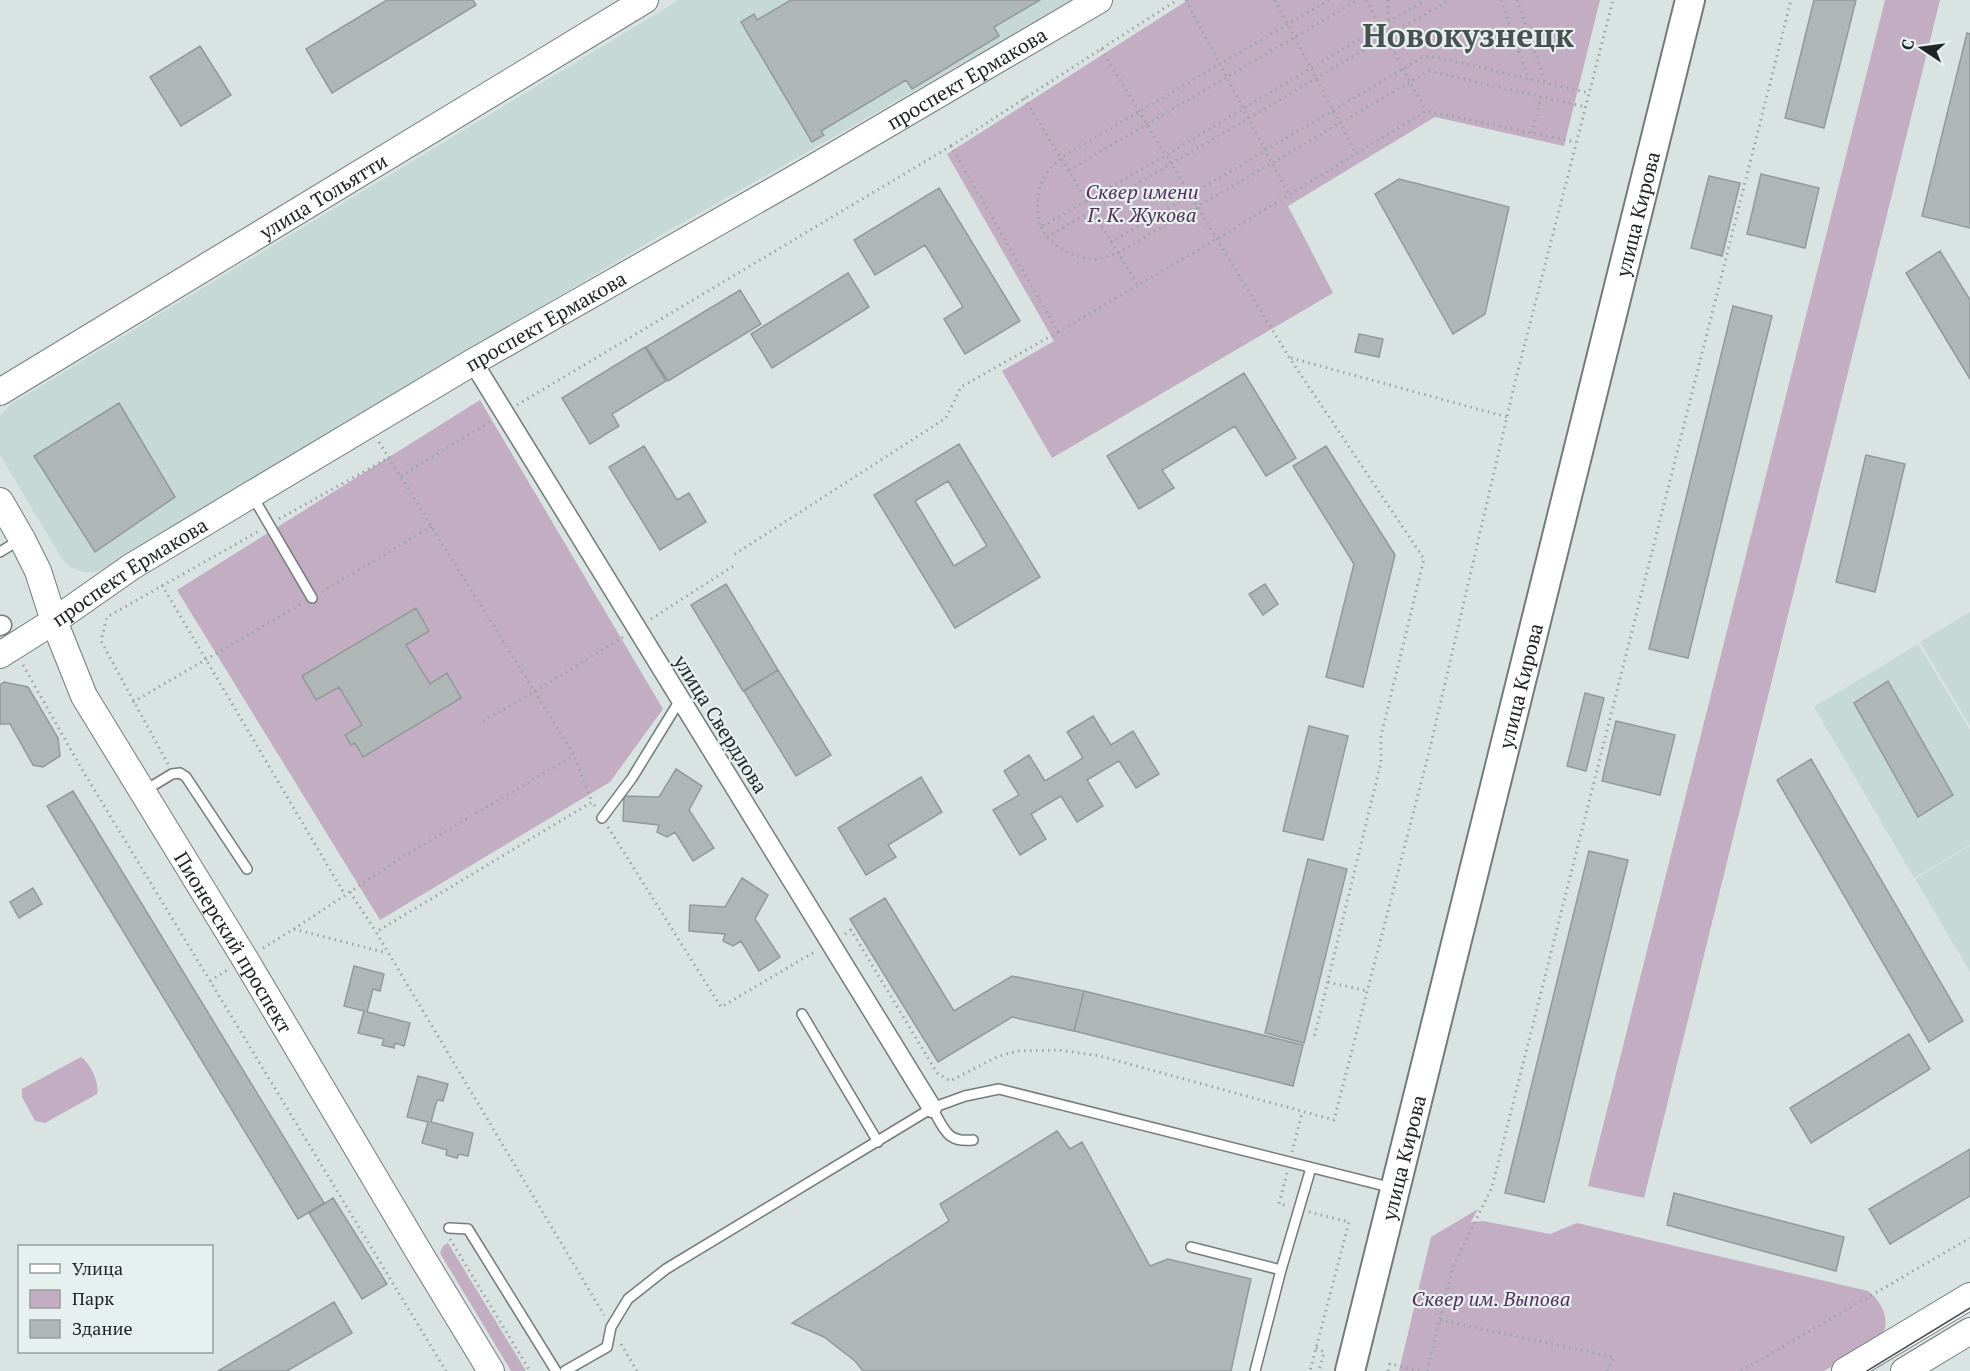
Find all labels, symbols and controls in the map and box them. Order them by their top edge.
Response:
district label: Новокузнецк [1362,14,1575,56]
north arrow [1892,18,1952,78]
street label: проспект Ермакова [881,20,1051,135]
text: С [1895,37,1919,52]
street label: улица Тольятти [253,146,392,245]
street label: улица Кирова [1608,149,1665,281]
park label: Сквер имени Г. К. Жукова [1085,178,1199,228]
street label: проспект Ермакова [460,264,631,377]
street label: проспект Ермакова [46,511,212,632]
street label: улица Кирова [1491,620,1548,752]
street label: улица Свердлова [667,649,774,798]
street label: Пионерский проспект [169,846,299,1038]
street label: улица Кирова [1374,1092,1431,1224]
legend [18,1245,213,1353]
text: Улица [72,1256,123,1280]
park label: Сквер им. Выпова [1412,1285,1570,1312]
text: Парк [72,1286,114,1310]
text: Здание [72,1316,132,1340]

